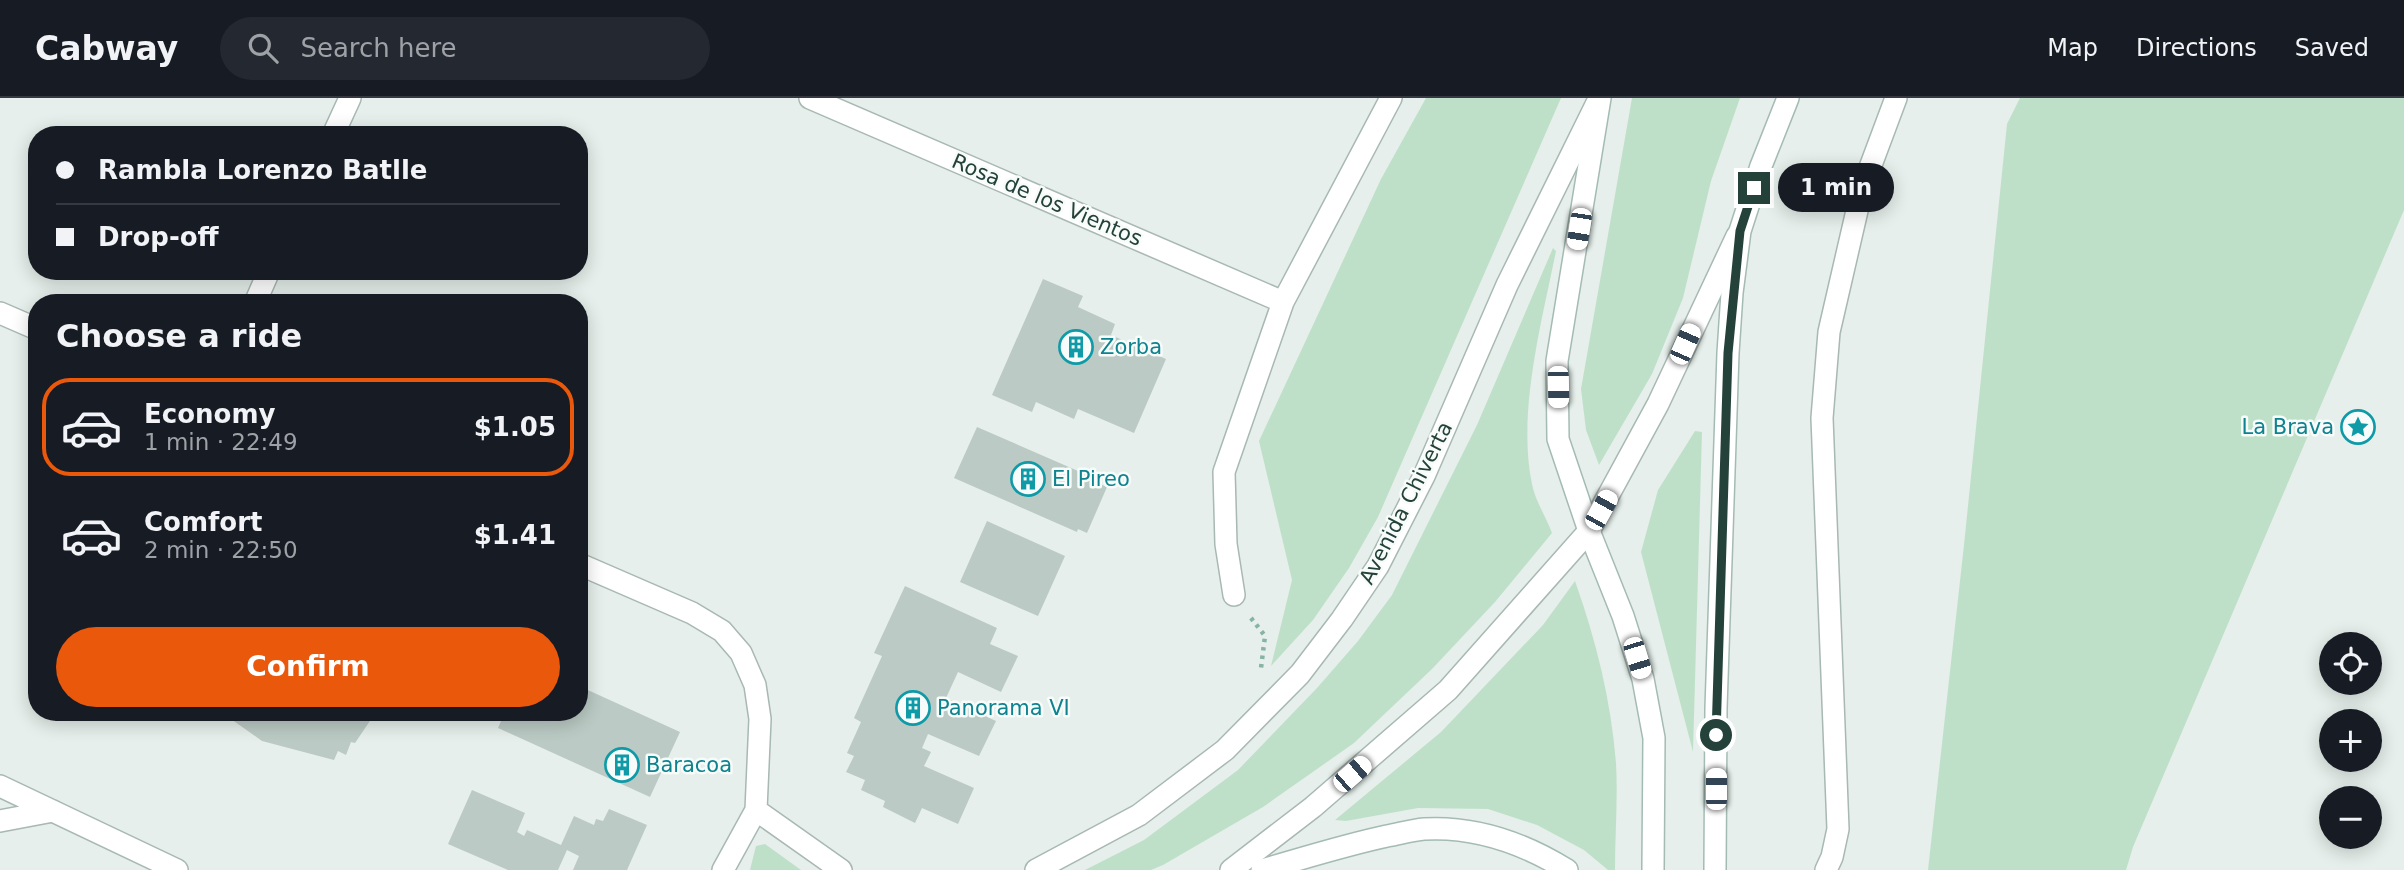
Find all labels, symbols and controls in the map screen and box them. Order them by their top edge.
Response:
search box [220,17,710,80]
text: Cabway [35,29,178,68]
icon: search [244,29,282,67]
text: Search here [300,33,457,63]
text: Map [2047,34,2098,62]
text: Directions [2136,34,2257,62]
text: Saved [2295,34,2369,62]
street label: Rosa de los Vientos [948,149,1146,251]
text: Rambla Lorenzo Batlle [98,155,427,185]
callout: 1 min [1778,164,1894,212]
route end [1738,172,1770,204]
text: 1 min [1800,174,1872,200]
car [1566,207,1593,251]
text: Drop-off [98,222,219,252]
text: Choose a ride [56,317,302,355]
car [1667,321,1704,367]
building icon: Zorba [1057,328,1095,366]
place label: Zorba [1100,335,1162,359]
car [1548,366,1569,408]
icon: car [60,396,123,459]
text: Economy [144,399,275,429]
place icon: La Brava [2339,408,2377,446]
text: $1.05 [474,412,556,442]
place label: La Brava [2242,415,2334,439]
street label: Avenida Chiverta [1355,418,1457,588]
text: 1 min · 22:49 [144,429,298,455]
building icon: El Pireo [1009,460,1047,498]
place label: El Pireo [1052,467,1130,491]
car [1582,487,1621,533]
icon: car [60,504,123,567]
text: Comfort [144,507,262,537]
text: $1.41 [474,520,556,550]
text: 2 min · 22:50 [144,537,298,563]
button: Confirm [56,627,560,707]
map controls [2319,632,2382,849]
button: locate [2319,632,2382,695]
car [1621,635,1654,681]
building icon: Panorama VI [894,689,932,727]
place label: Panorama VI [937,696,1070,720]
button: + [2319,709,2382,772]
route start [1700,719,1732,751]
building icon: Baracoa [603,746,641,784]
car [1330,752,1375,796]
place label: Baracoa [646,753,732,777]
car [1706,768,1727,810]
button: − [2319,786,2382,849]

